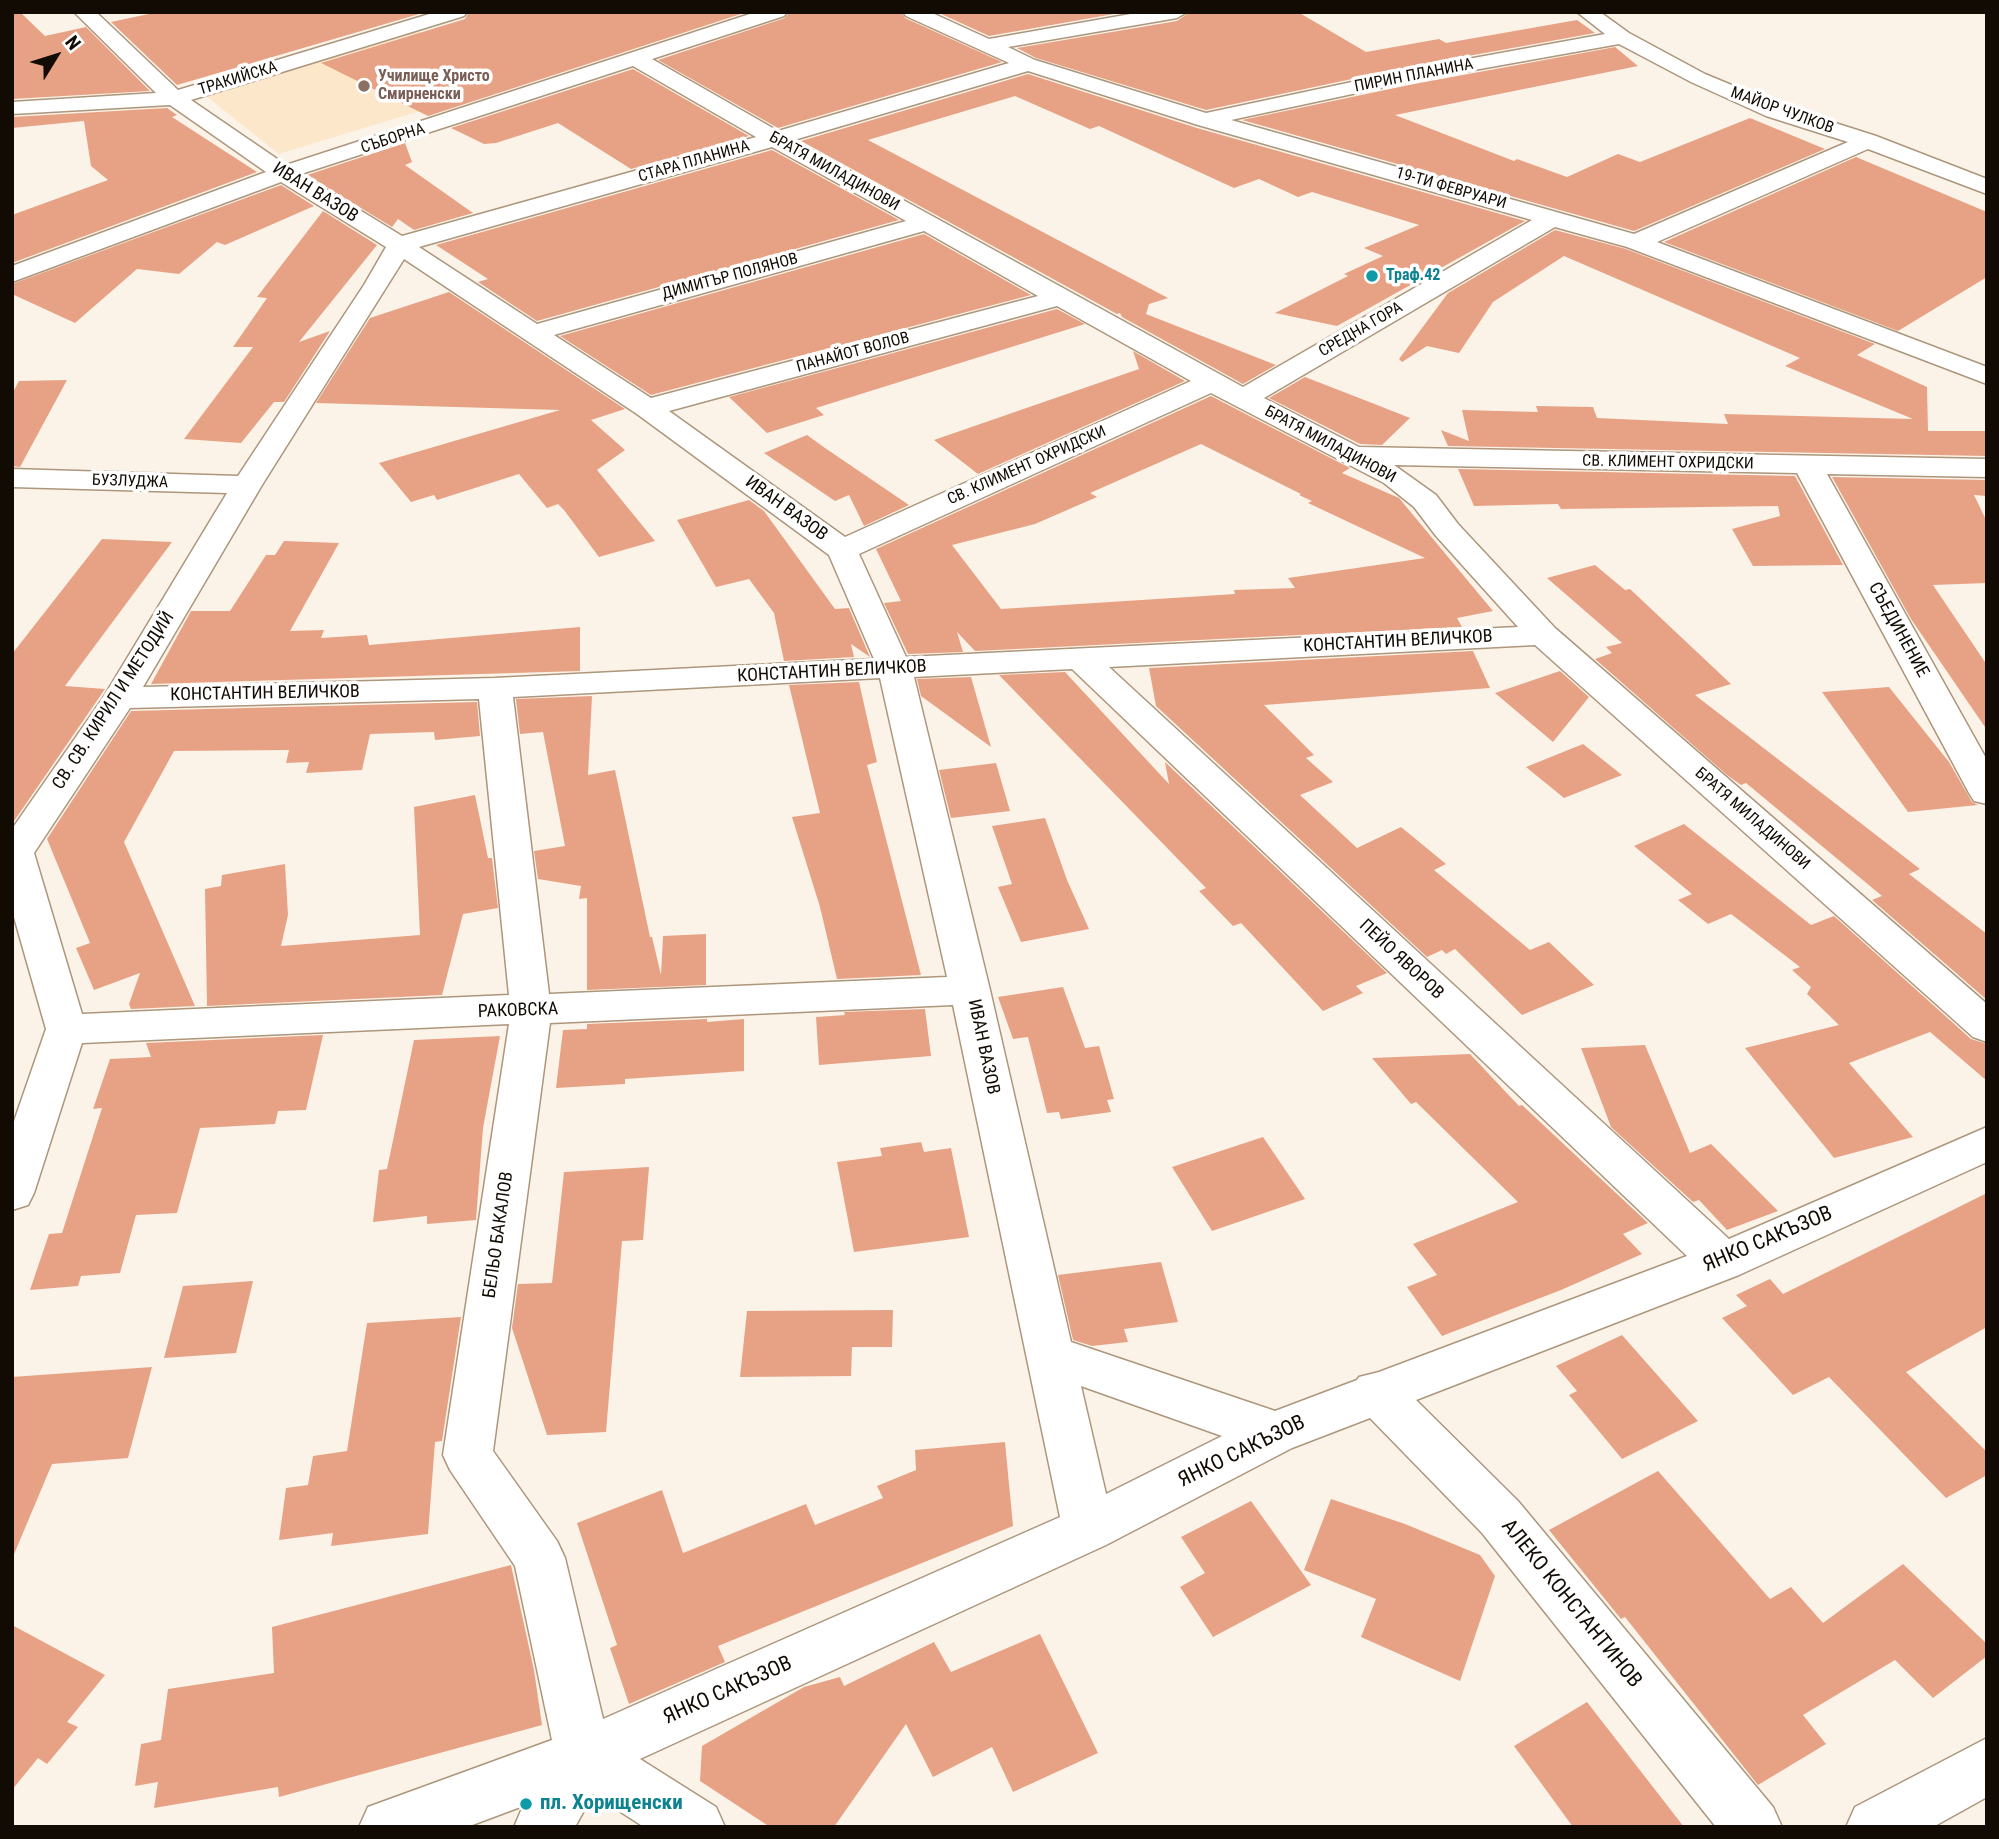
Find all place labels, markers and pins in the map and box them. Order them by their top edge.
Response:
place label: Училище Христо Смирненски [378,67,490,105]
marker: Училище Христо Смирненски [356,78,372,94]
place label: Траф.42 [1386,266,1440,286]
marker: Траф.42 [1364,268,1380,284]
place label: пл. Хорищенски [540,1791,683,1817]
marker: пл. Хорищенски [518,1796,534,1812]

